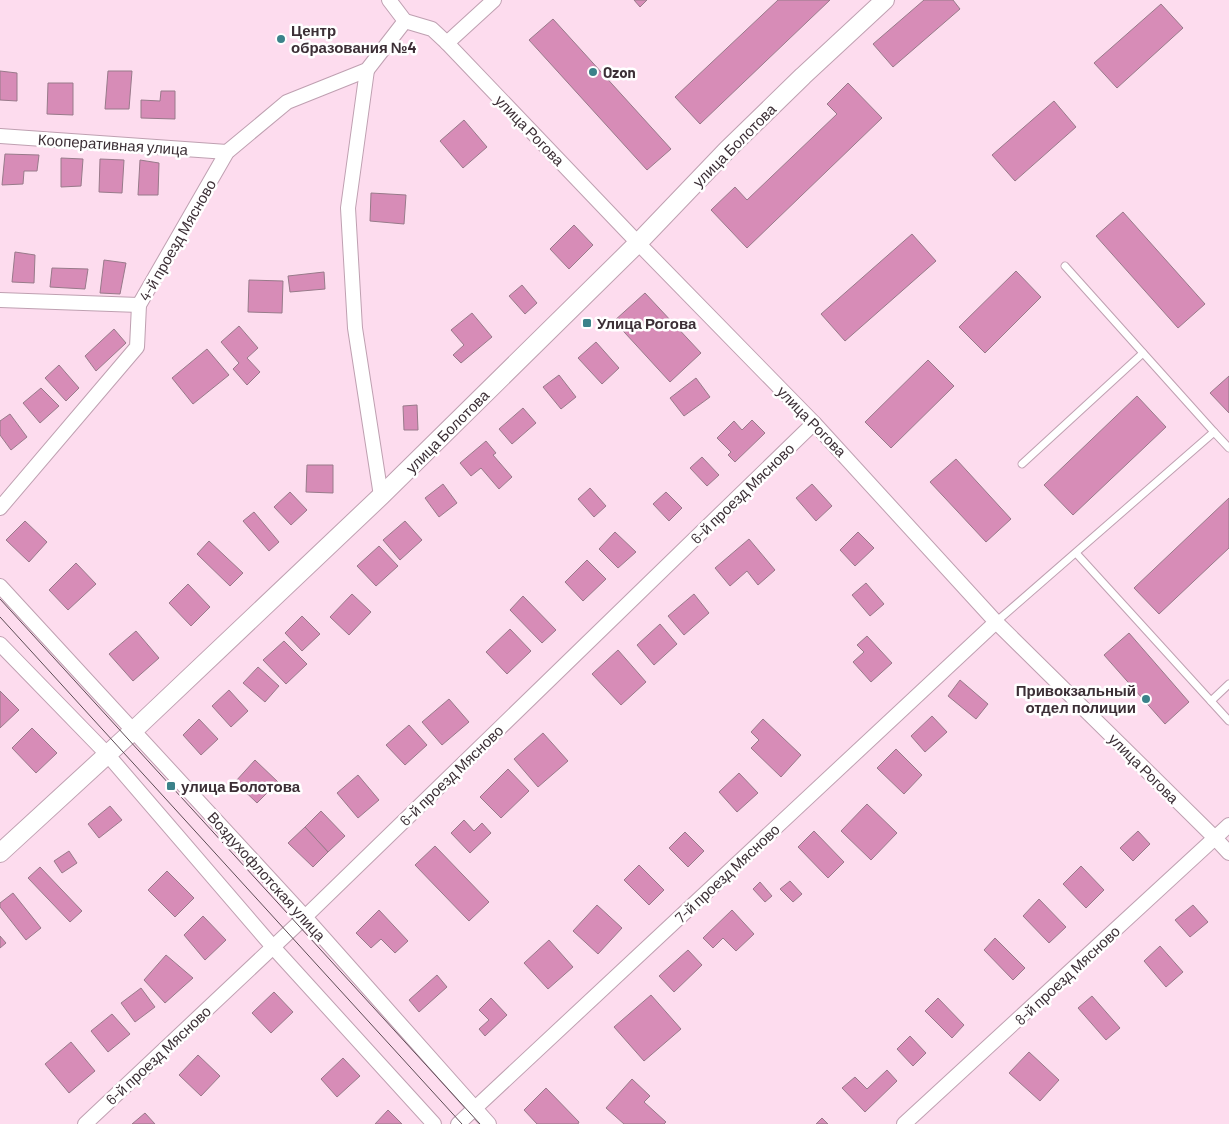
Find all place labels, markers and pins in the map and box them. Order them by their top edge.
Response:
place label: Центр образования №4 [291,21,417,56]
marker: Центр образования №4 [275,33,287,45]
place label: Ozon [603,63,636,81]
marker: Ozon [587,66,599,78]
place label: Улица Рогова [597,314,697,332]
marker: Улица Рогова [581,317,593,329]
place label: Привокзальный отдел полиции [1016,681,1136,716]
marker: Привокзальный отдел полиции [1140,693,1152,705]
place label: улица Болотова [181,777,301,795]
marker: улица Болотова [165,780,177,792]

